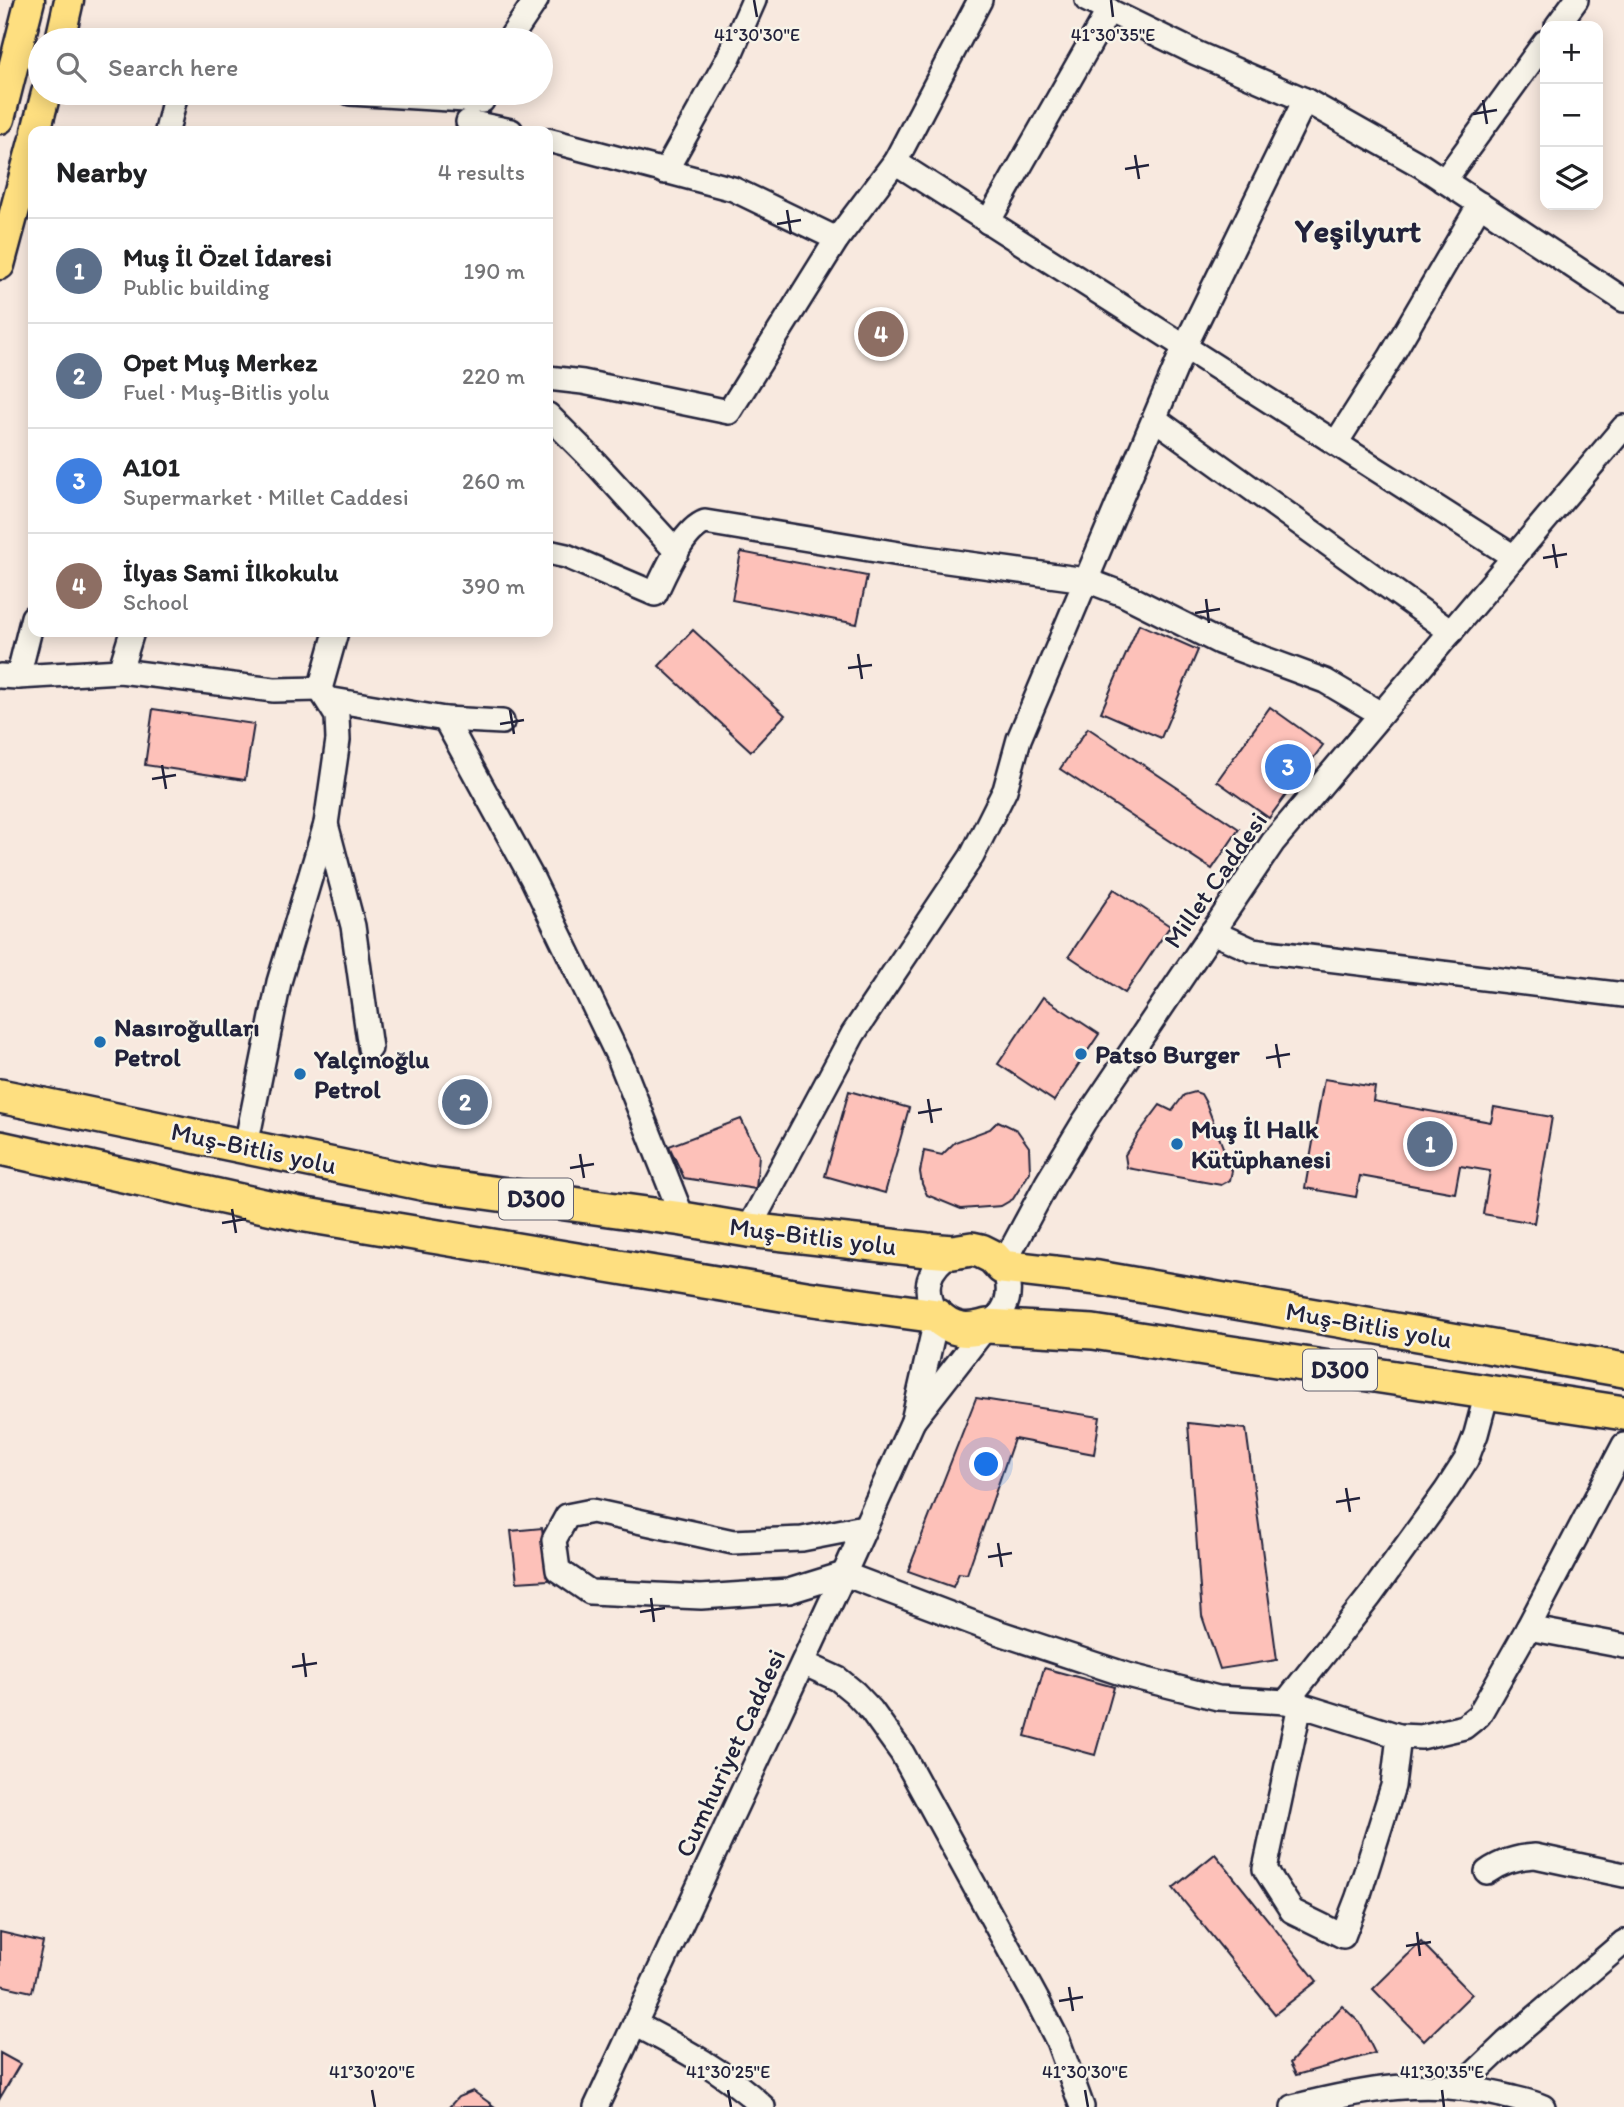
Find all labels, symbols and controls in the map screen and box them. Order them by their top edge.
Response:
map controls [1540,21,1603,210]
button: + [1540,21,1603,84]
text: 41°30'30"E [714,24,800,46]
text: 41°30'35"E [1071,24,1155,46]
search box [28,28,553,105]
icon: search [52,48,90,86]
text: Search here [108,51,238,83]
button: − [1540,84,1603,147]
button: layers [1540,147,1603,210]
text: Nearby [56,153,147,190]
text: 4 results [438,158,525,186]
district label: Yeşilyurt [1294,211,1421,250]
text: Muş İl Özel İdaresi [123,241,332,273]
text: 1 [74,257,84,285]
text: 190 m [464,257,525,285]
text: Public building [123,273,269,301]
pin: 4 [858,308,904,360]
text: Opet Muş Merkez [123,346,317,378]
text: 2 [73,362,85,390]
text: 220 m [462,362,525,390]
text: Fuel · Muş-Bitlis yolu [123,378,329,406]
text: A101 [123,451,180,483]
text: 3 [73,467,85,495]
text: 260 m [462,467,525,495]
text: Supermarket · Millet Caddesi [123,483,409,511]
text: İlyas Sami İlkokulu [123,556,338,588]
text: 4 [72,572,86,600]
text: 390 m [462,572,525,600]
text: School [123,588,188,616]
pin: 3 [1265,741,1311,793]
street label: Millet Caddesi [1156,806,1274,954]
place label: Nasıroğulları Petrol [114,1011,260,1073]
marker: Nasıroğulları Petrol [92,1034,108,1050]
place label: Patso Burger [1095,1038,1241,1070]
place label: Yalçınoğlu Petrol [313,1043,430,1105]
marker: Patso Burger [1073,1046,1089,1062]
marker: Yalçınoğlu Petrol [292,1066,308,1082]
pin: 2 [442,1076,488,1128]
place label: Muş İl Halk Kütüphanesi [1191,1113,1331,1175]
street label: Muş-Bitlis yolu [168,1115,340,1181]
pin: 1 [1407,1118,1453,1170]
marker: Muş İl Halk Kütüphanesi [1169,1136,1185,1152]
road number: D300 [499,1178,573,1219]
street label: Muş-Bitlis yolu [728,1210,898,1262]
street label: Muş-Bitlis yolu [1283,1295,1455,1355]
road number: D300 [1303,1350,1377,1390]
your location [969,1447,1003,1481]
street label: Cumhuriyet Caddesi [668,1644,792,1862]
text: 41°30'20"E [329,2061,415,2083]
text: 41°30'25"E [686,2061,770,2083]
text: 41°30'30"E [1042,2061,1128,2083]
text: 41°30'35"E [1400,2061,1484,2083]

